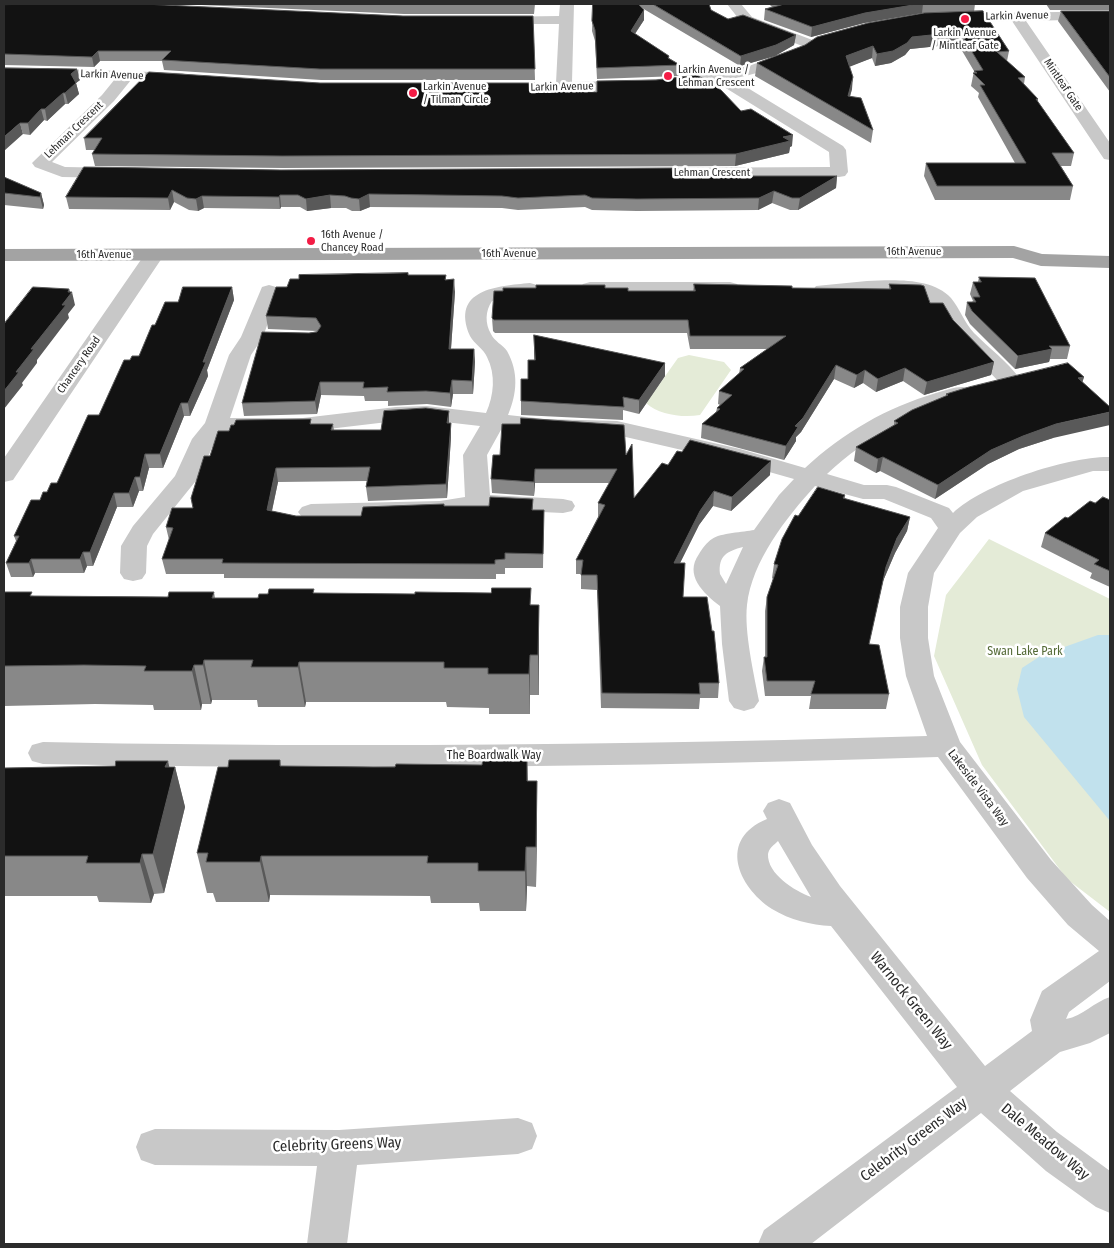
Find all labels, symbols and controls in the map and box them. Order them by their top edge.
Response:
street label: Larkin Avenue [985,9,1049,23]
marker: Larkin Avenue / Mintleaf Gate [959,13,971,25]
place label: Larkin Avenue / Mintleaf Gate [931,26,999,52]
street label: Mintleaf Gate [1041,56,1085,114]
place label: Larkin Avenue / Lehman Crescent [678,63,755,89]
street label: Larkin Avenue [80,67,144,83]
marker: Larkin Avenue / Lehman Crescent [662,70,674,82]
place label: Larkin Avenue / Tilman Circle [423,80,489,106]
street label: Larkin Avenue [530,80,594,94]
marker: Larkin Avenue / Tilman Circle [407,87,419,99]
street label: Lehman Crescent [42,99,106,161]
street label: Lehman Crescent [674,166,750,180]
place label: 16th Avenue / Chancey Road [321,228,384,254]
marker: 16th Avenue / Chancey Road [305,235,317,247]
street label: 16th Avenue [887,245,941,259]
street label: 16th Avenue [482,247,536,261]
street label: 16th Avenue [77,248,131,262]
street label: Chancery Road [55,334,103,396]
park label: Swan Lake Park [987,645,1063,659]
street label: Lakeside Vista Way [944,747,1012,829]
street label: The Boardwalk Way [447,749,541,763]
street label: Warnock Green Way [866,949,956,1053]
street label: Celebrity Greens Way [857,1094,971,1186]
street label: Dale Meadow Way [997,1100,1093,1184]
street label: Celebrity Greens Way [272,1134,402,1156]

